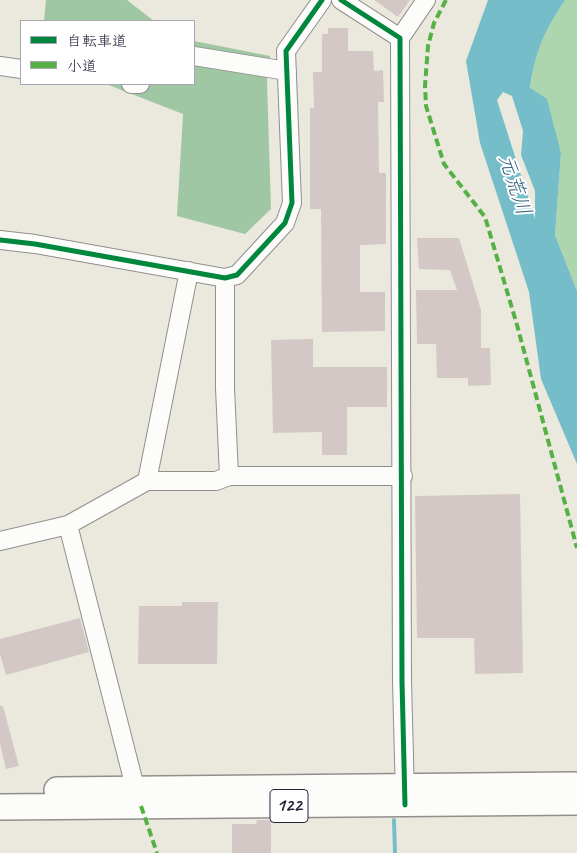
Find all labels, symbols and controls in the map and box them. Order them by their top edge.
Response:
legend [20,20,195,85]
text: 自転車道 [67,32,127,51]
text: 小道 [67,57,97,76]
water label: 元荒川 [492,151,536,219]
road number: 122 [270,789,308,822]

